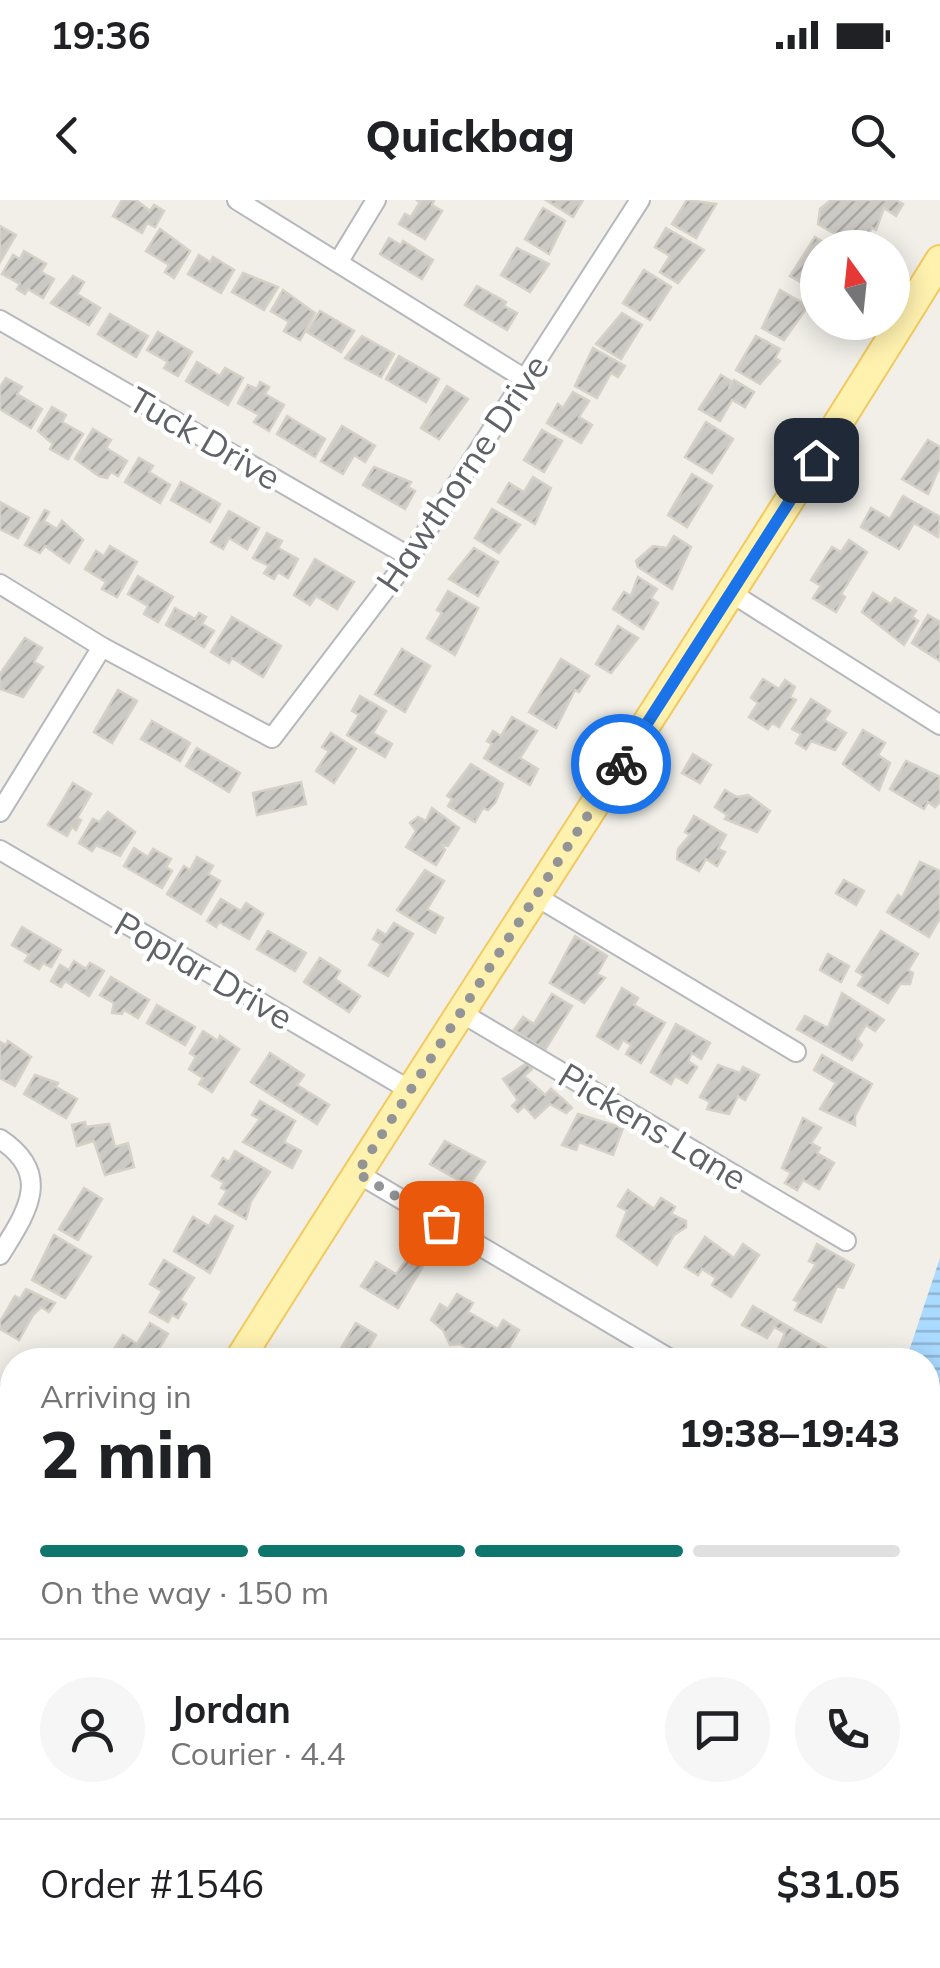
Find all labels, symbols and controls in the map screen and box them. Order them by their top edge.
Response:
text: 19:36 [50,11,151,59]
text: Quickbag [365,107,575,163]
icon: back [40,108,95,163]
icon: search [845,108,900,163]
north arrow [800,230,910,340]
map controls [800,230,910,340]
street label: Hawthorne Drive [366,346,558,600]
street label: Tuck Drive [121,377,289,499]
pin [774,418,859,503]
icon: home [789,433,844,488]
courier [571,714,671,814]
icon: bike [594,737,649,792]
street label: Poplar Drive [107,901,301,1039]
street label: Pickens Lane [551,1053,755,1199]
pin [399,1181,484,1266]
icon: bag [414,1196,469,1251]
text: Arriving in [40,1376,192,1416]
text: 19:38–19:43 [679,1409,900,1457]
text: 2 min [40,1413,214,1494]
text: On the way · 150 m [40,1572,329,1612]
button: person [40,1677,145,1782]
button: chat [665,1677,770,1782]
button: phone [795,1677,900,1782]
text: Jordan [170,1685,291,1733]
text: Courier · 4.4 [170,1733,346,1773]
text: Order #1546 [40,1860,264,1908]
text: $31.05 [777,1860,900,1908]

